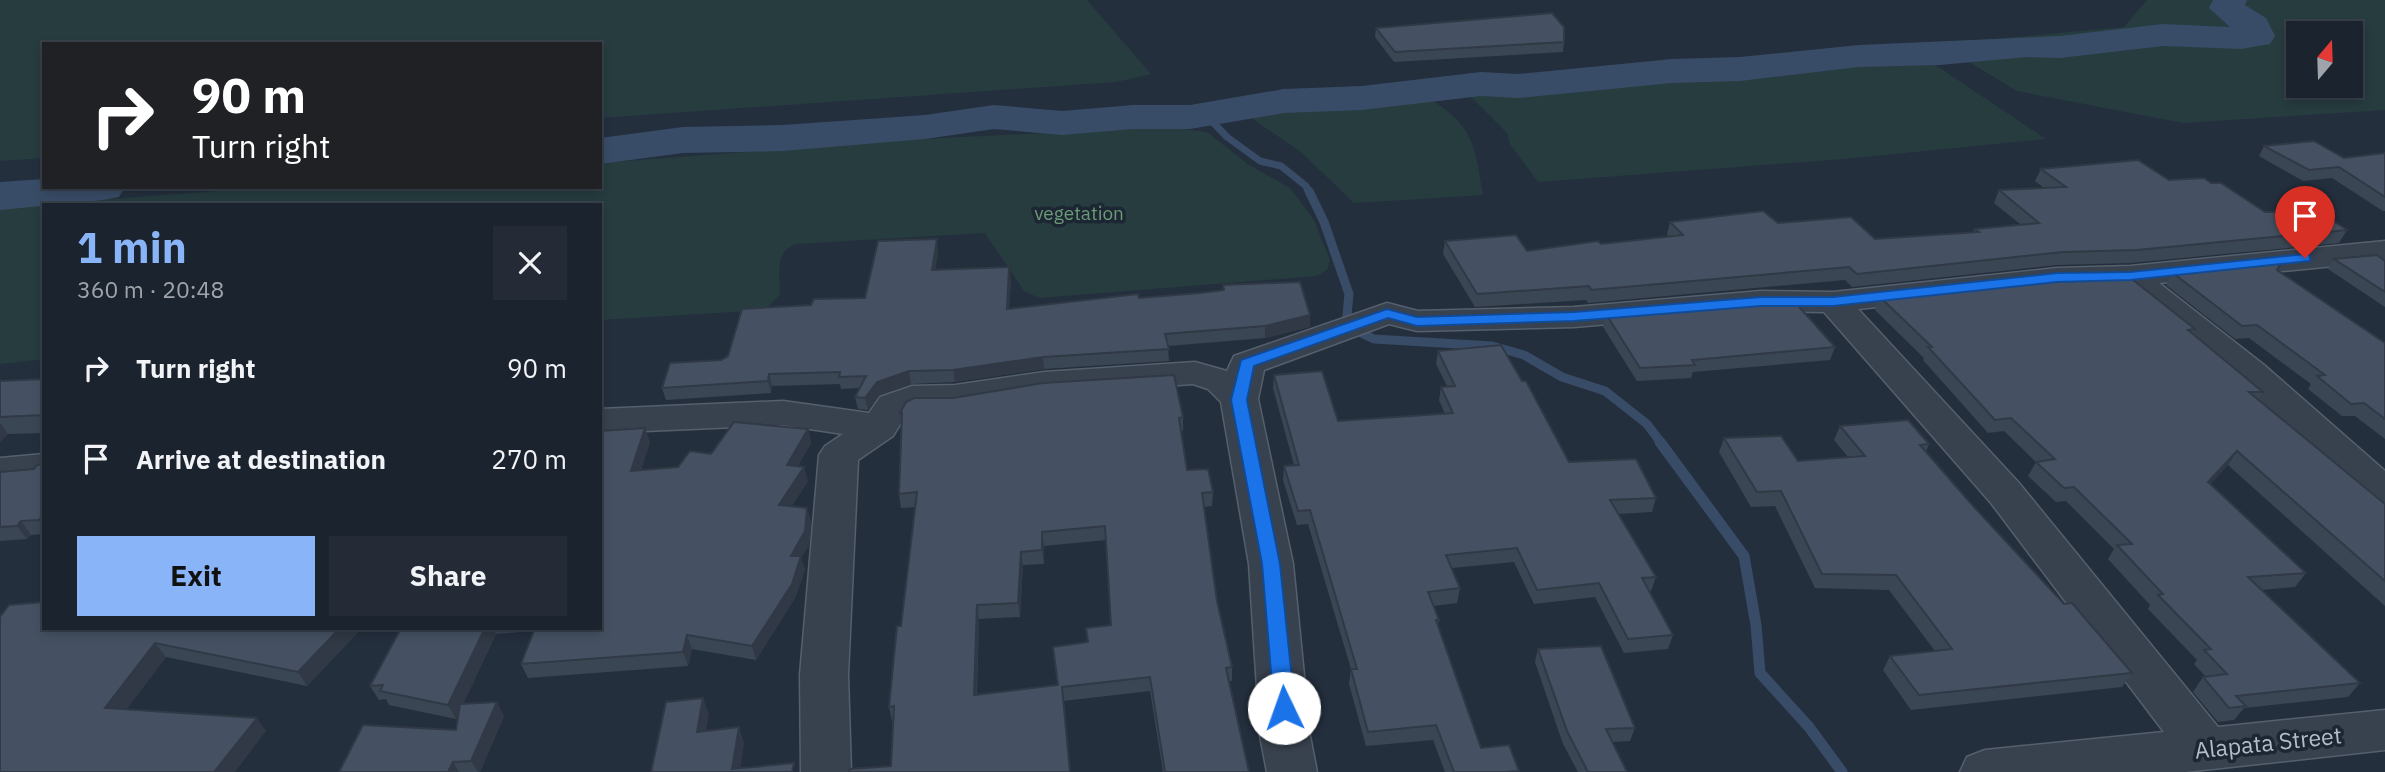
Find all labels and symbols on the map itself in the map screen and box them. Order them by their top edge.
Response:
north arrow [2286,21,2362,98]
pin [2275,186,2335,258]
park label: vegetation [1034,201,1124,225]
position arrow [1247,671,1321,745]
street label: Alapata Street [2193,719,2343,765]

